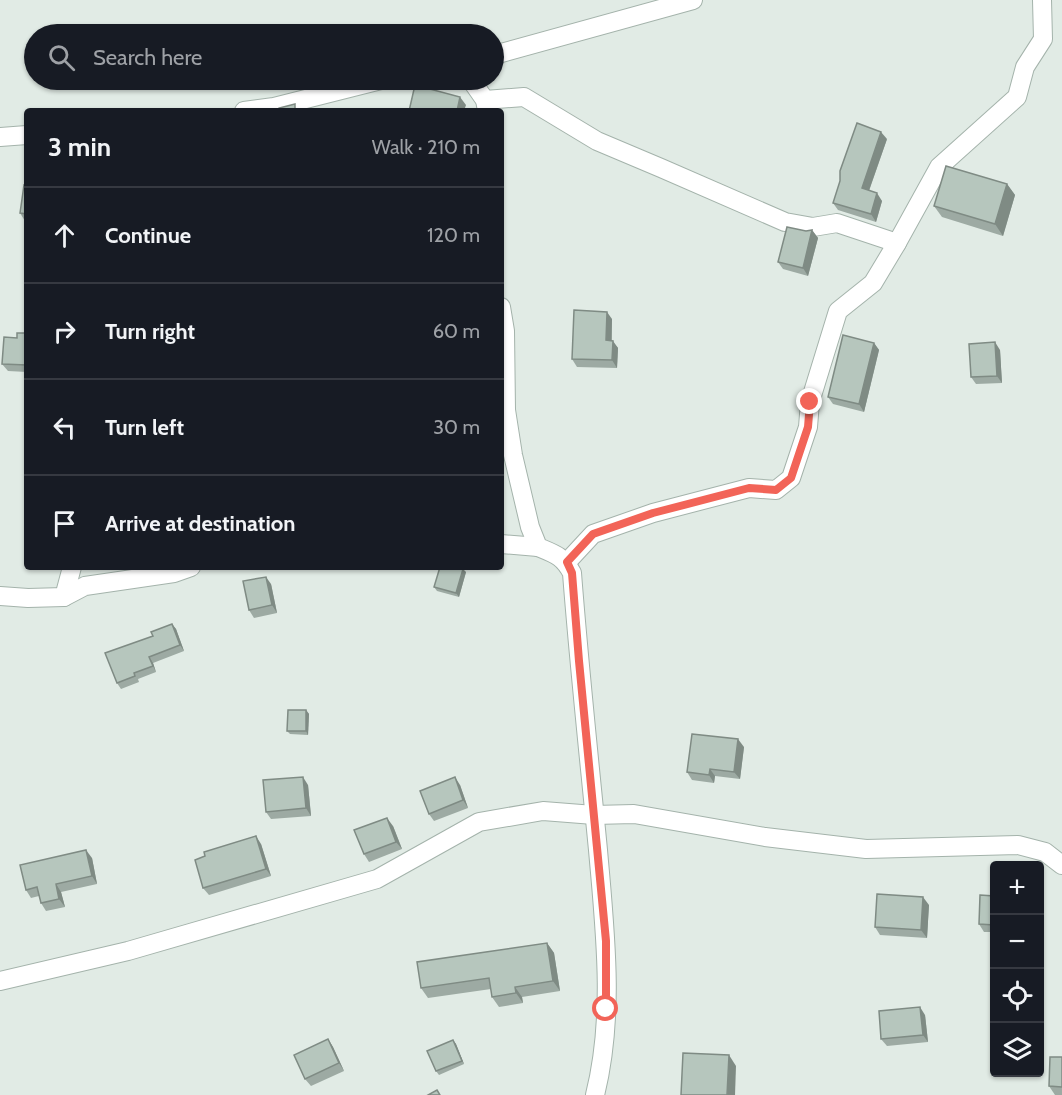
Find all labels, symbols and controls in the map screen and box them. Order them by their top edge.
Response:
search box [24,24,504,90]
icon: search [45,41,78,74]
text: Search here [93,44,202,71]
text: 3 min [48,131,111,163]
text: Walk · 210 m [372,135,480,159]
icon: ahead [48,219,81,252]
text: Continue [105,222,191,249]
text: 120 m [427,223,480,247]
icon: right [48,315,81,348]
text: Turn right [105,318,195,345]
text: 60 m [433,319,480,343]
route end [796,388,822,414]
icon: left [48,411,81,444]
text: Turn left [105,414,184,441]
text: 30 m [433,415,480,439]
icon: arrive [48,507,81,540]
text: Arrive at destination [105,510,295,537]
map controls [990,861,1044,1077]
button: + [990,861,1044,915]
button: − [990,915,1044,969]
button: locate [990,969,1044,1023]
route start [592,995,618,1021]
button: layers [990,1023,1044,1077]

